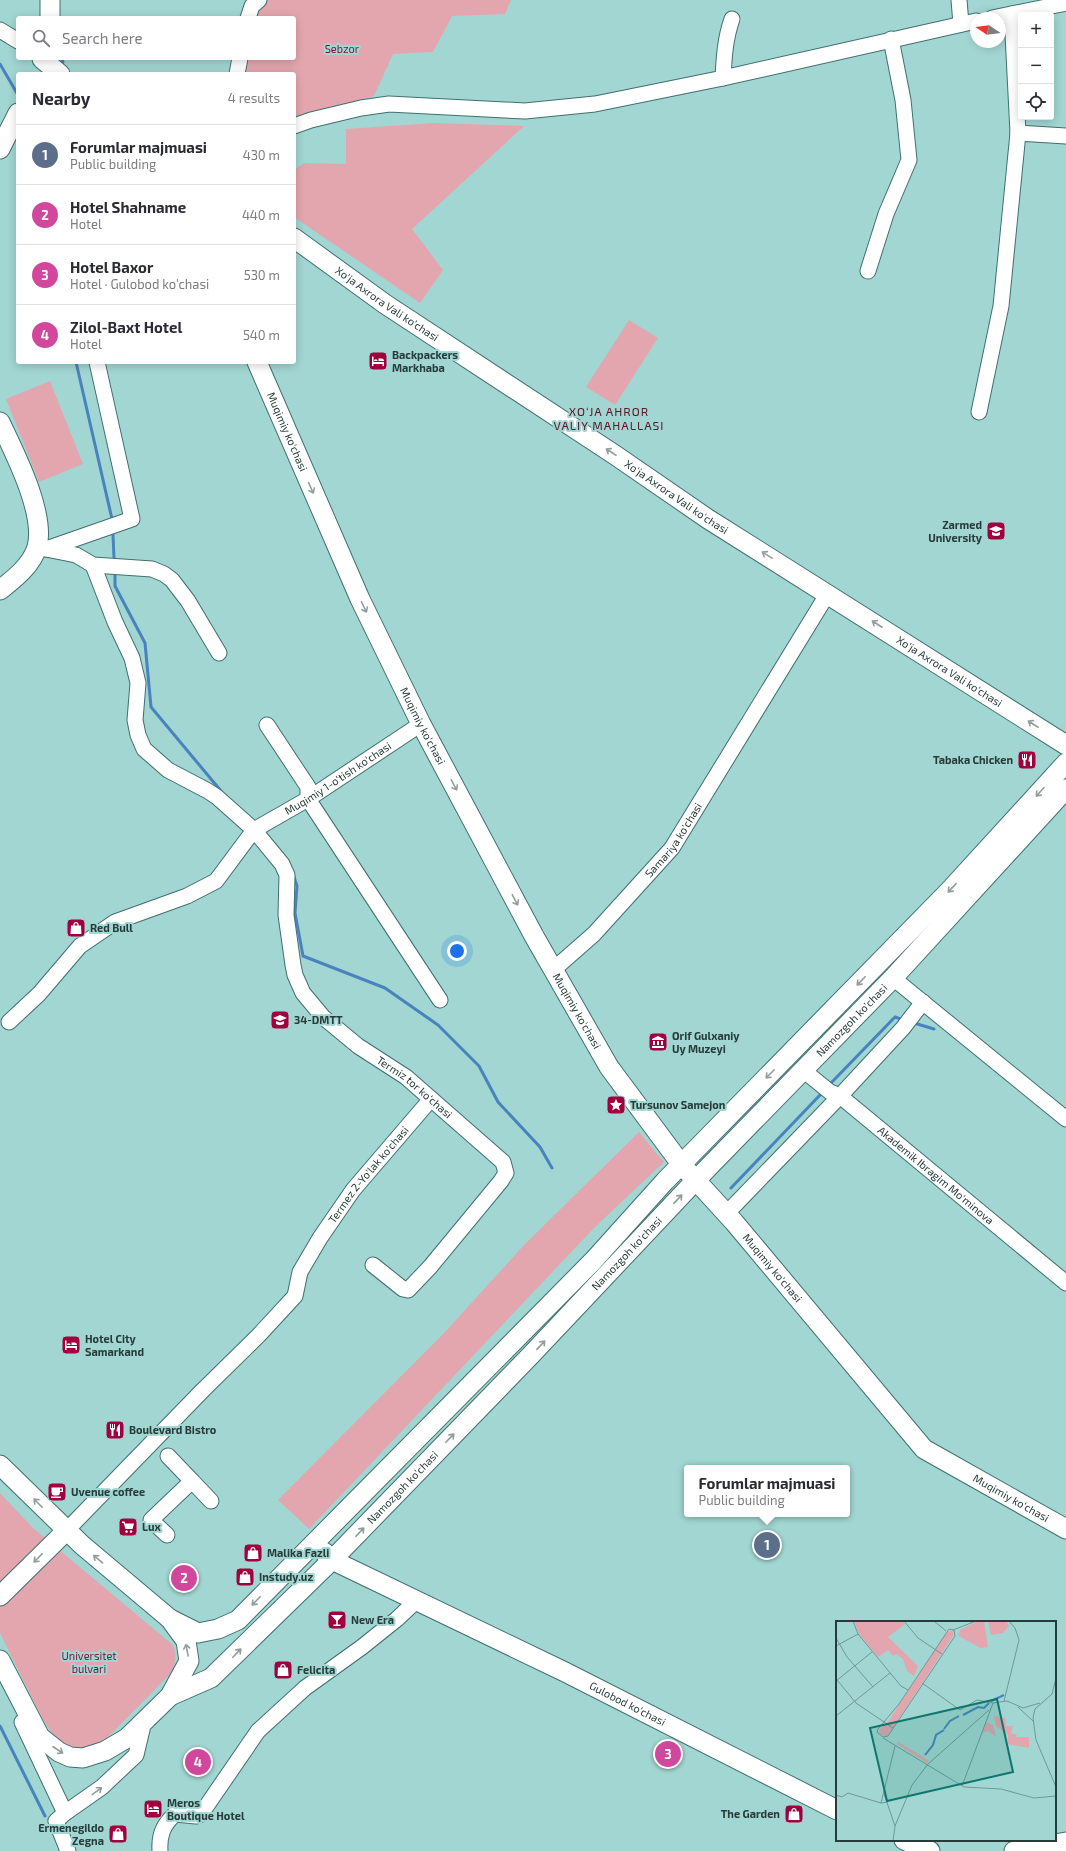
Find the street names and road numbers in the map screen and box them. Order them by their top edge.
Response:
street label: Xo'ja Axrora Vali ko'chasi [333,263,441,344]
street label: Muqimiy ko'chasi [265,390,311,473]
street label: Xo'ja Axrora Vali ko'chasi [622,457,731,536]
street label: Xo'ja Axrora Vali ko'chasi [894,633,1005,709]
street label: Muqimiy ko'chasi [398,685,448,767]
street label: Muqimiy 1-o'tish ko'chasi [282,739,393,817]
street label: Samariya ko'chasi [642,800,704,880]
street label: Muqimiy ko'chasi [551,970,604,1051]
street label: Namozgoh ko'chasi [813,981,890,1059]
street label: Termiz tor ko'chasi [375,1053,455,1121]
street label: Termez 2-Yo'lak ko'chasi [325,1123,411,1225]
street label: Akademik Ibragim Mo'minova [876,1123,997,1227]
street label: Namozgoh ko'chasi [589,1214,664,1293]
street label: Muqimiy ko'chasi [741,1231,805,1304]
street label: Namozgoh ko'chasi [364,1448,440,1526]
street label: Muqimiy ko'chasi [971,1471,1052,1524]
street label: Gulobod ko'chasi [587,1679,668,1728]

